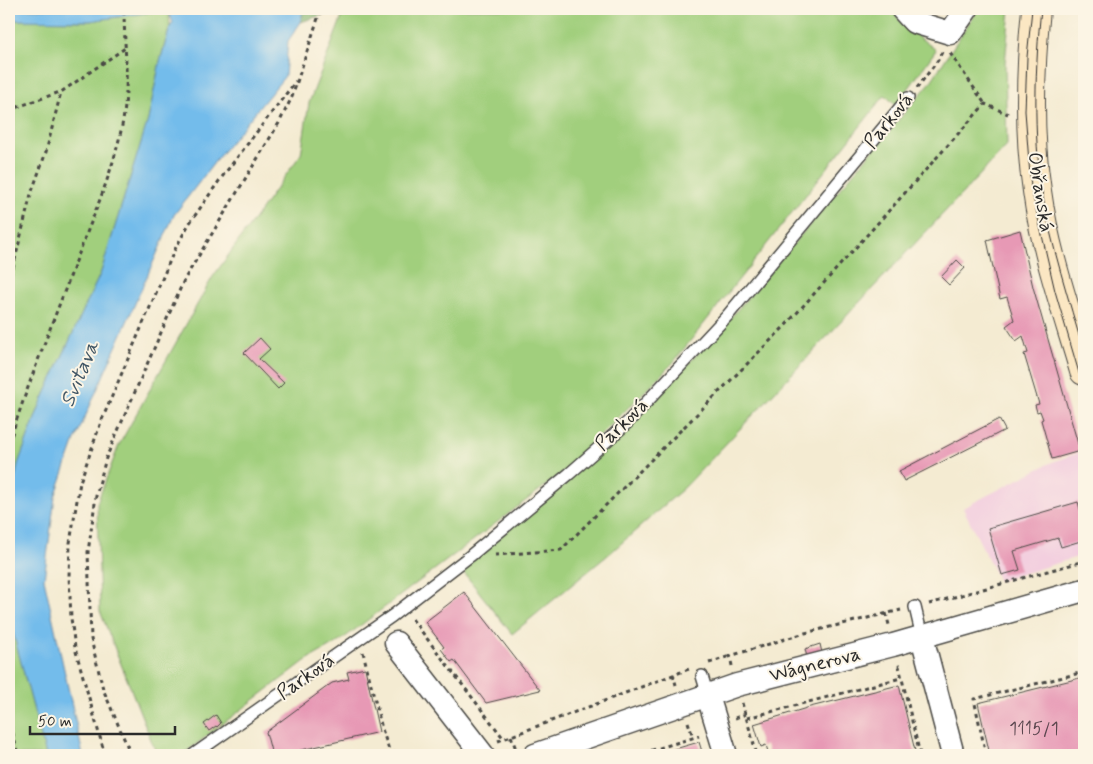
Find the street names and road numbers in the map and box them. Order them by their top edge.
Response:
street label: Parková [858,87,920,155]
street label: Obřanská [1020,150,1060,234]
street label: Parková [589,393,655,457]
street label: Wágnerova [767,641,863,689]
street label: Parková [272,647,340,707]

